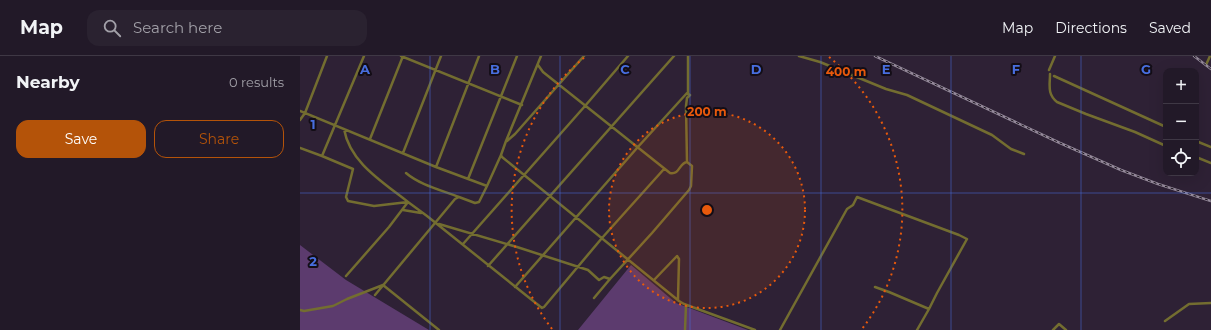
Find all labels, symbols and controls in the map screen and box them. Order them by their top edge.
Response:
search box [87,10,367,46]
text: Map [20,16,63,39]
icon: search [101,17,123,39]
text: Search here [133,18,222,37]
text: Map [1002,19,1033,37]
text: Directions [1055,19,1127,37]
text: Saved [1149,19,1191,37]
text: A [359,61,371,77]
text: B [490,61,500,77]
text: C [620,61,630,77]
text: D [751,61,762,77]
text: E [882,61,891,77]
text: F [1012,61,1020,77]
text: G [1141,61,1151,77]
text: 400 m [826,64,866,79]
map controls [1163,68,1199,176]
button: + [1163,68,1199,104]
text: Nearby [16,72,80,92]
text: 0 results [229,74,284,90]
text: 200 m [687,104,727,119]
button: − [1163,104,1199,140]
text: 1 [310,116,316,132]
button: Save [16,120,146,158]
button: Share [154,120,284,158]
button: locate [1163,140,1199,176]
centre of rings [700,203,714,217]
text: 2 [309,253,317,269]

